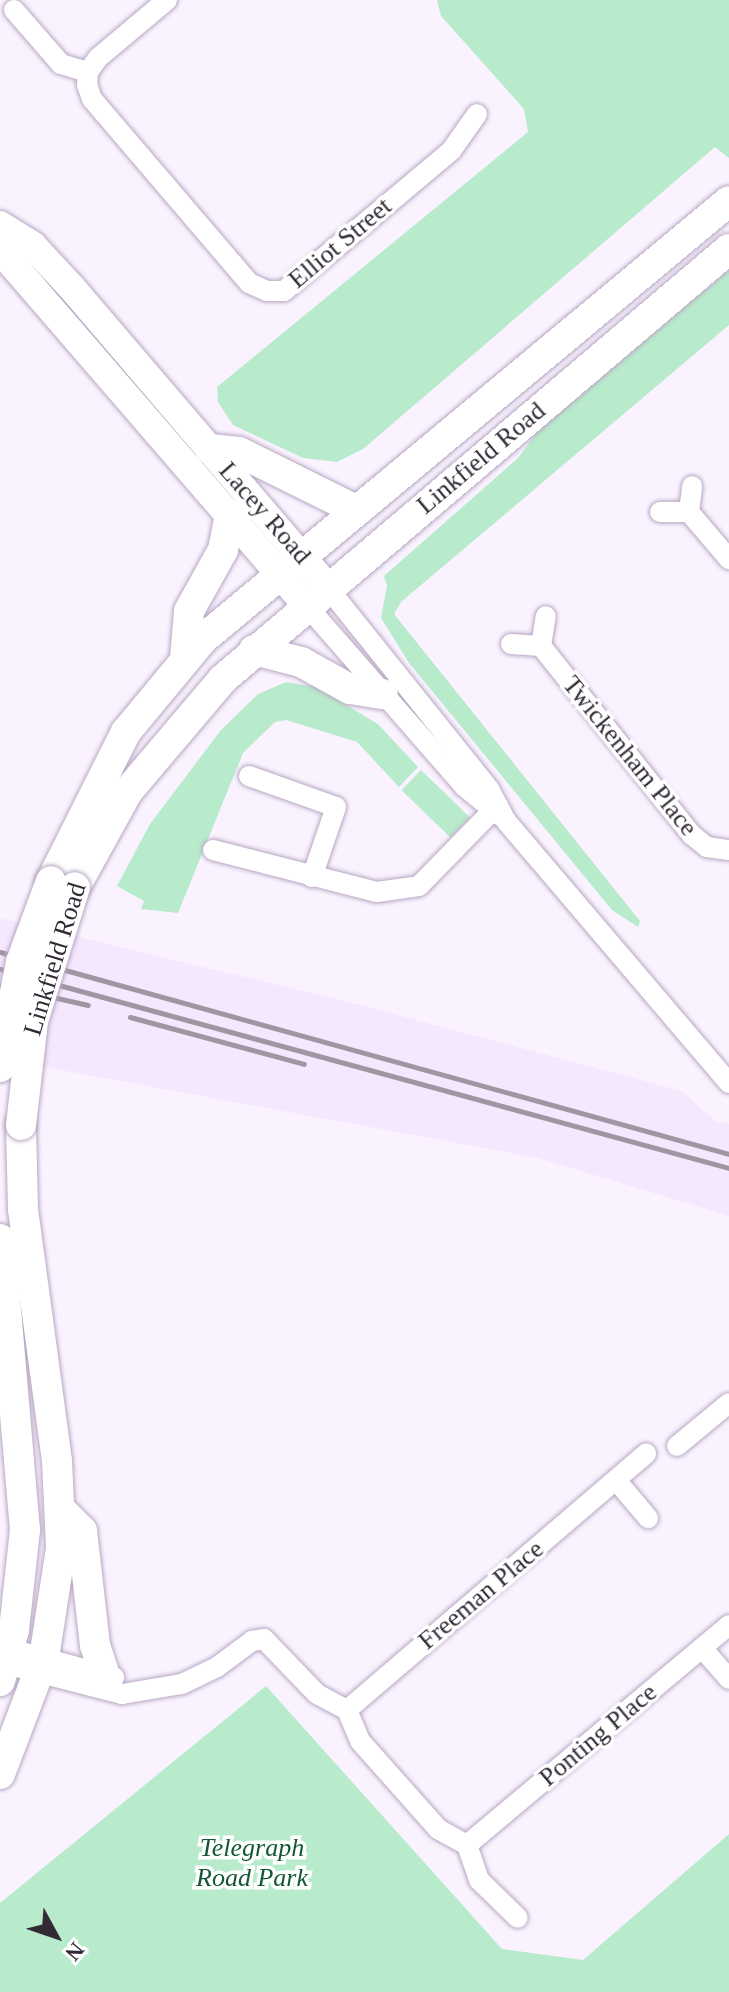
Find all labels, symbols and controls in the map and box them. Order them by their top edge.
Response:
street label: Elliot Street [282,191,398,295]
street label: Linkfield Road [410,395,552,521]
street label: Lacey Road [212,456,318,570]
street label: Twickenham Place [556,670,704,842]
street label: Linkfield Road [17,879,93,1039]
street label: Freeman Place [412,1534,550,1656]
street label: Ponting Place [533,1677,663,1793]
park label: Telegraph Road Park [196,1832,308,1894]
north arrow [16,1896,96,1976]
text: N [60,1938,89,1966]

